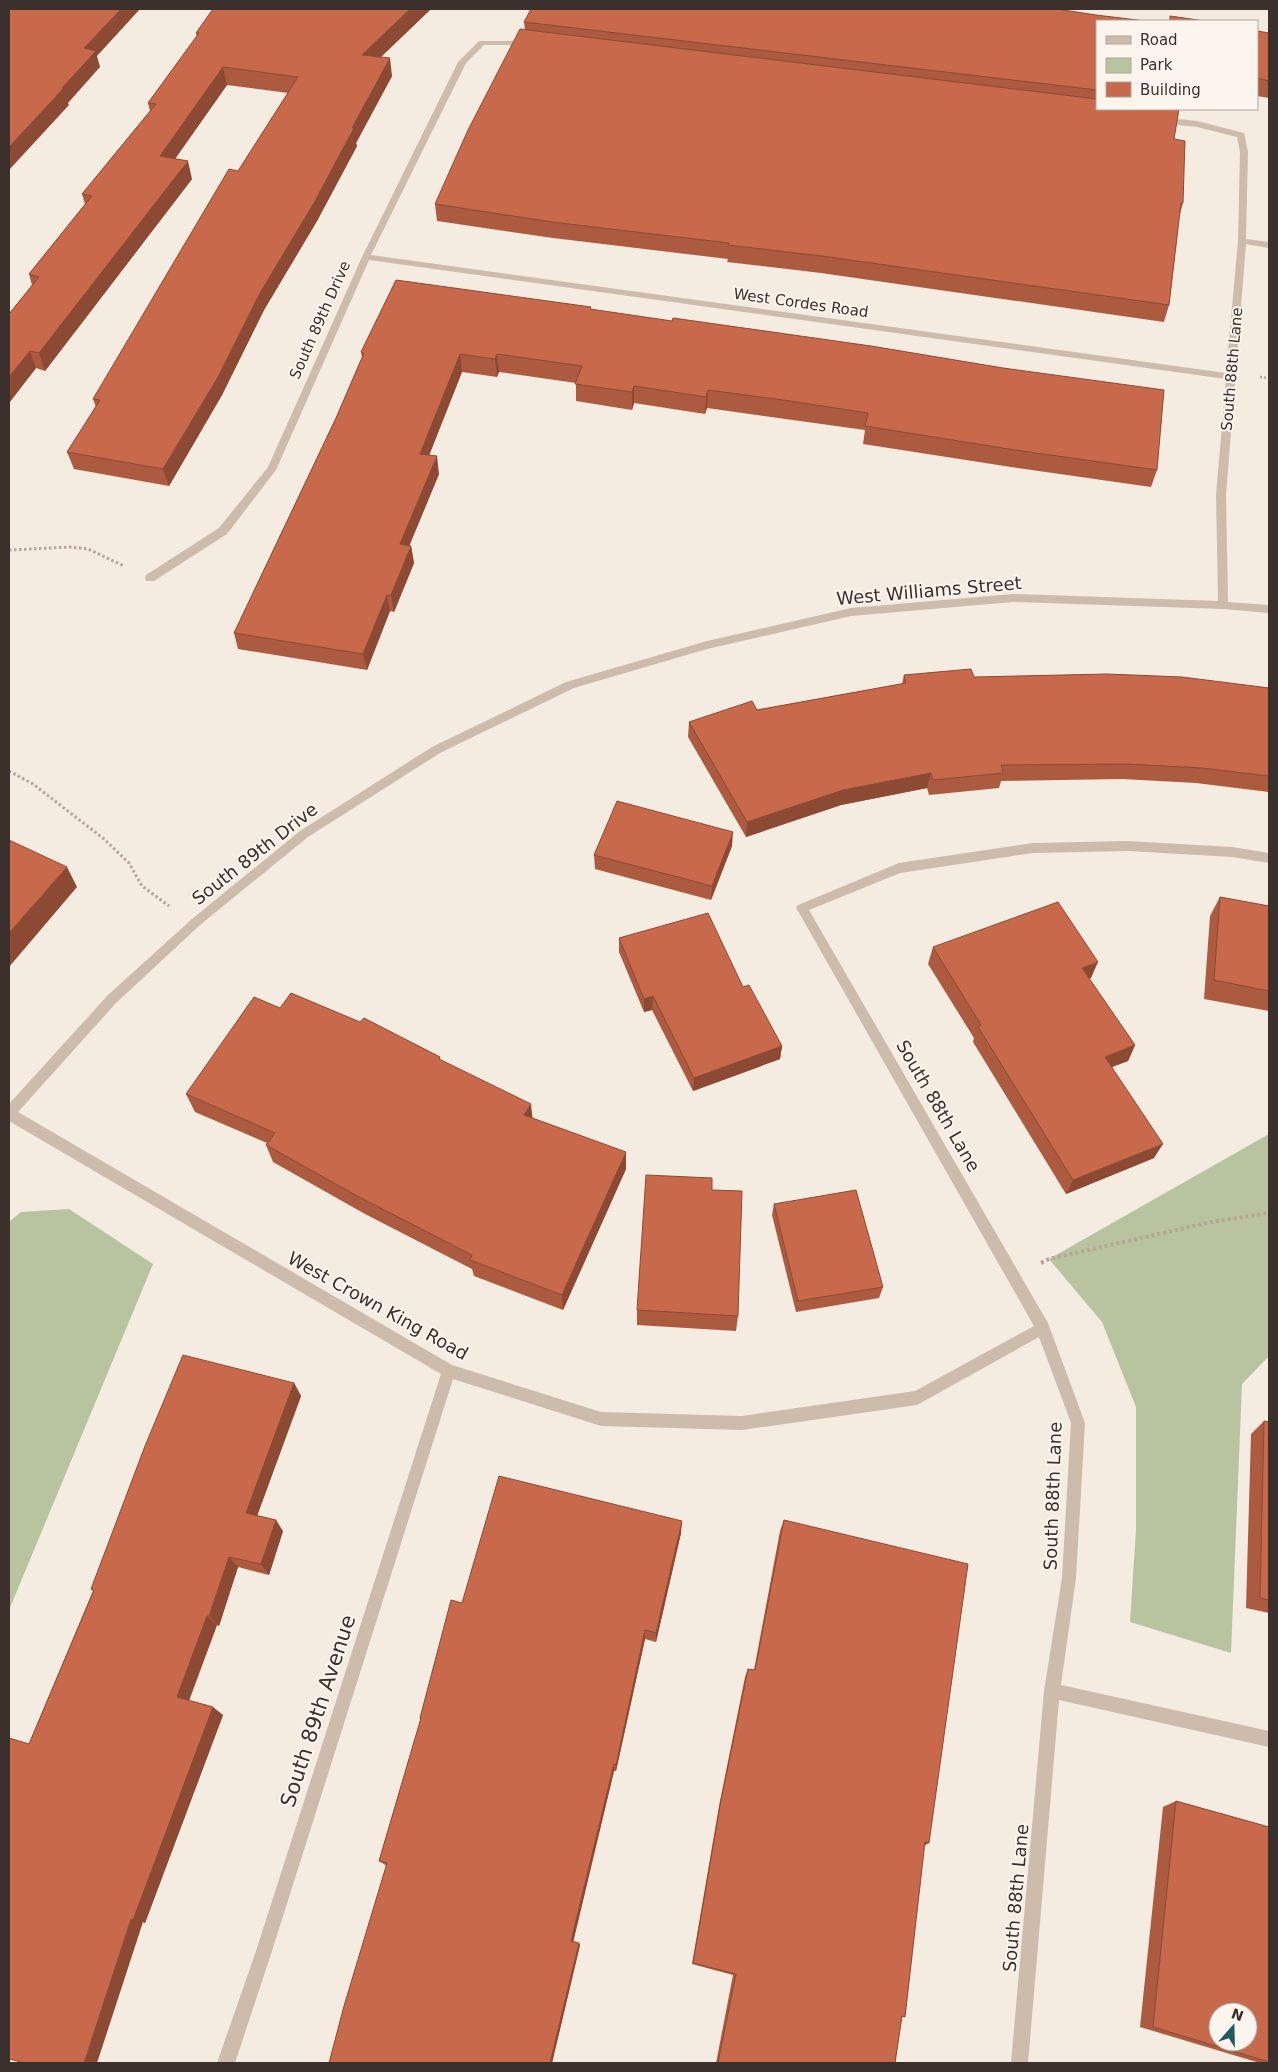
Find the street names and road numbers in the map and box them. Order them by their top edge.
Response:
street label: South 89th Drive [286,258,354,382]
street label: West Cordes Road [732,285,870,321]
street label: South 88th Lane [1218,307,1246,431]
street label: West Williams Street [836,572,1022,609]
street label: South 89th Drive [188,798,321,909]
street label: South 88th Lane [892,1036,985,1175]
street label: West Crown King Road [284,1247,472,1364]
street label: South 88th Lane [1039,1421,1066,1571]
street label: South 89th Avenue [276,1612,360,1810]
street label: South 88th Lane [999,1823,1032,1973]

